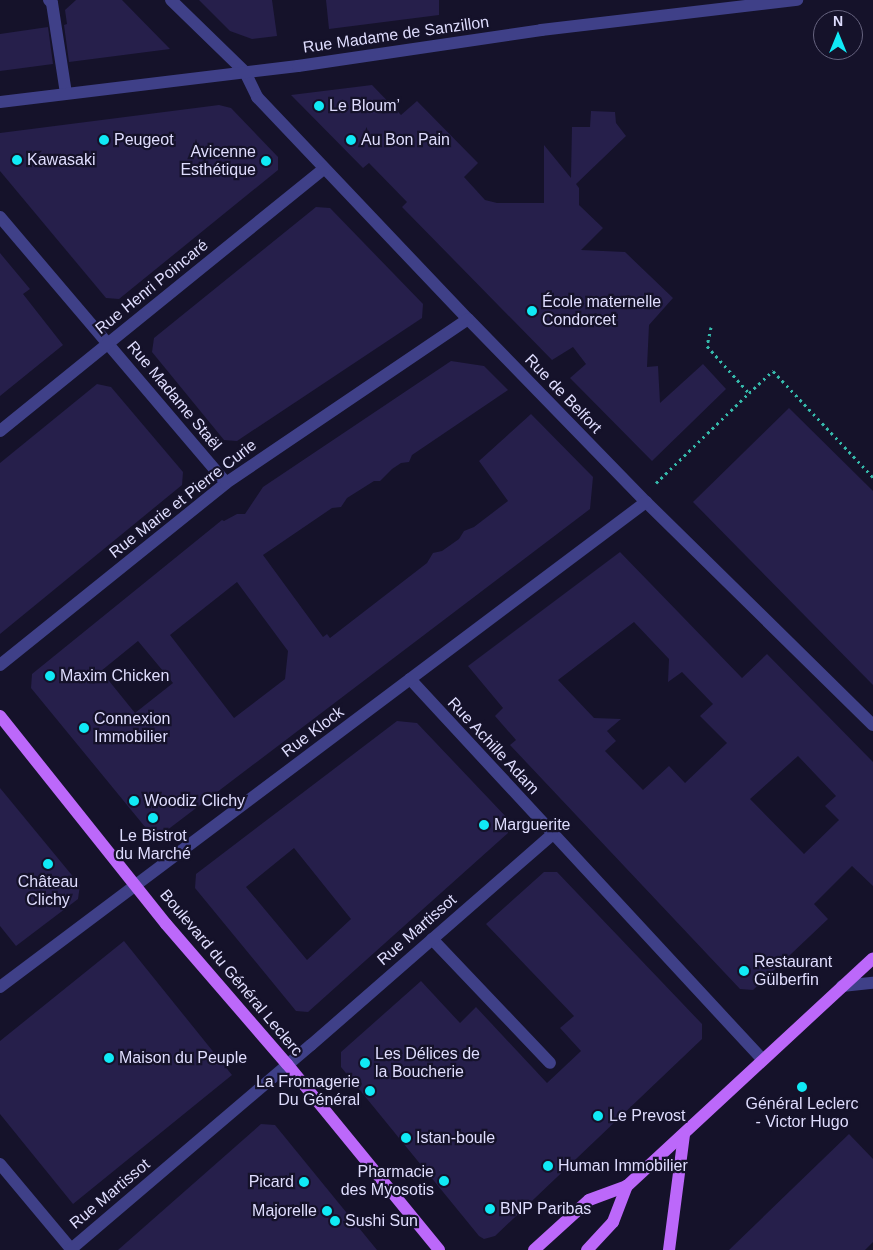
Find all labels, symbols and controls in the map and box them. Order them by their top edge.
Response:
north arrow [813,10,863,60]
street label: Rue Madame de Sanzillon [302,12,490,58]
text: N [833,13,843,29]
place label: Le Bloum’ [329,96,400,116]
marker: Le Bloum’ [313,100,325,112]
place label: Peugeot [114,130,174,150]
place label: Au Bon Pain [361,130,450,150]
marker: Peugeot [98,134,110,146]
marker: Au Bon Pain [345,134,357,146]
place label: Avicenne Esthétique [180,142,256,180]
place label: Kawasaki [27,150,95,170]
marker: Kawasaki [11,154,23,166]
marker: Avicenne Esthétique [260,155,272,167]
street label: Rue Henri Poincaré [92,236,212,338]
place label: École maternelle Condorcet [542,292,661,330]
marker: École maternelle Condorcet [526,305,538,317]
street label: Rue Madame Staël [123,337,225,455]
street label: Rue de Belfort [521,351,605,437]
street label: Rue Marie et Pierre Curie [106,436,260,562]
place label: Maxim Chicken [60,666,169,686]
marker: Maxim Chicken [44,670,56,682]
street label: Rue Achille Adam [443,693,543,799]
street label: Rue Klock [278,702,348,762]
place label: Connexion Immobilier [94,709,170,747]
marker: Connexion Immobilier [78,722,90,734]
place label: Woodiz Clichy [144,791,245,811]
marker: Woodiz Clichy [128,795,140,807]
marker: Le Bistrot du Marché [147,812,159,824]
place label: Marguerite [494,815,570,835]
marker: Marguerite [478,819,490,831]
place label: Le Bistrot du Marché [115,826,191,864]
marker: Château Clichy [42,858,54,870]
place label: Château Clichy [18,872,78,910]
street label: Boulevard du Général Leclerc [156,886,306,1060]
street label: Rue Martissot [373,890,461,970]
place label: Restaurant Gülberfin [754,952,832,990]
marker: Restaurant Gülberfin [738,965,750,977]
place label: Les Délices de la Boucherie [375,1044,480,1082]
place label: Maison du Peuple [119,1048,247,1068]
marker: Maison du Peuple [103,1052,115,1064]
marker: Les Délices de la Boucherie [359,1057,371,1069]
place label: La Fromagerie Du Général [256,1072,360,1110]
marker: Général Leclerc - Victor Hugo [796,1081,808,1093]
marker: La Fromagerie Du Général [364,1085,376,1097]
place label: Général Leclerc - Victor Hugo [746,1094,858,1132]
place label: Le Prevost [609,1106,685,1126]
marker: Le Prevost [591,1109,605,1123]
place label: Istan-boule [416,1128,495,1148]
marker: Istan-boule [400,1132,412,1144]
street label: Rue Martissot [66,1155,154,1233]
place label: Human Immobilier [558,1156,688,1176]
marker: Human Immobilier [542,1160,554,1172]
place label: Pharmacie des Myosotis [341,1162,434,1200]
place label: Picard [249,1172,294,1192]
marker: Pharmacie des Myosotis [438,1175,450,1187]
marker: Picard [298,1176,310,1188]
place label: BNP Paribas [500,1199,592,1219]
place label: Majorelle [252,1201,317,1221]
marker: BNP Paribas [484,1203,496,1215]
marker: Majorelle [321,1205,333,1217]
place label: Sushi Sun [345,1211,418,1231]
marker: Sushi Sun [329,1215,341,1227]

